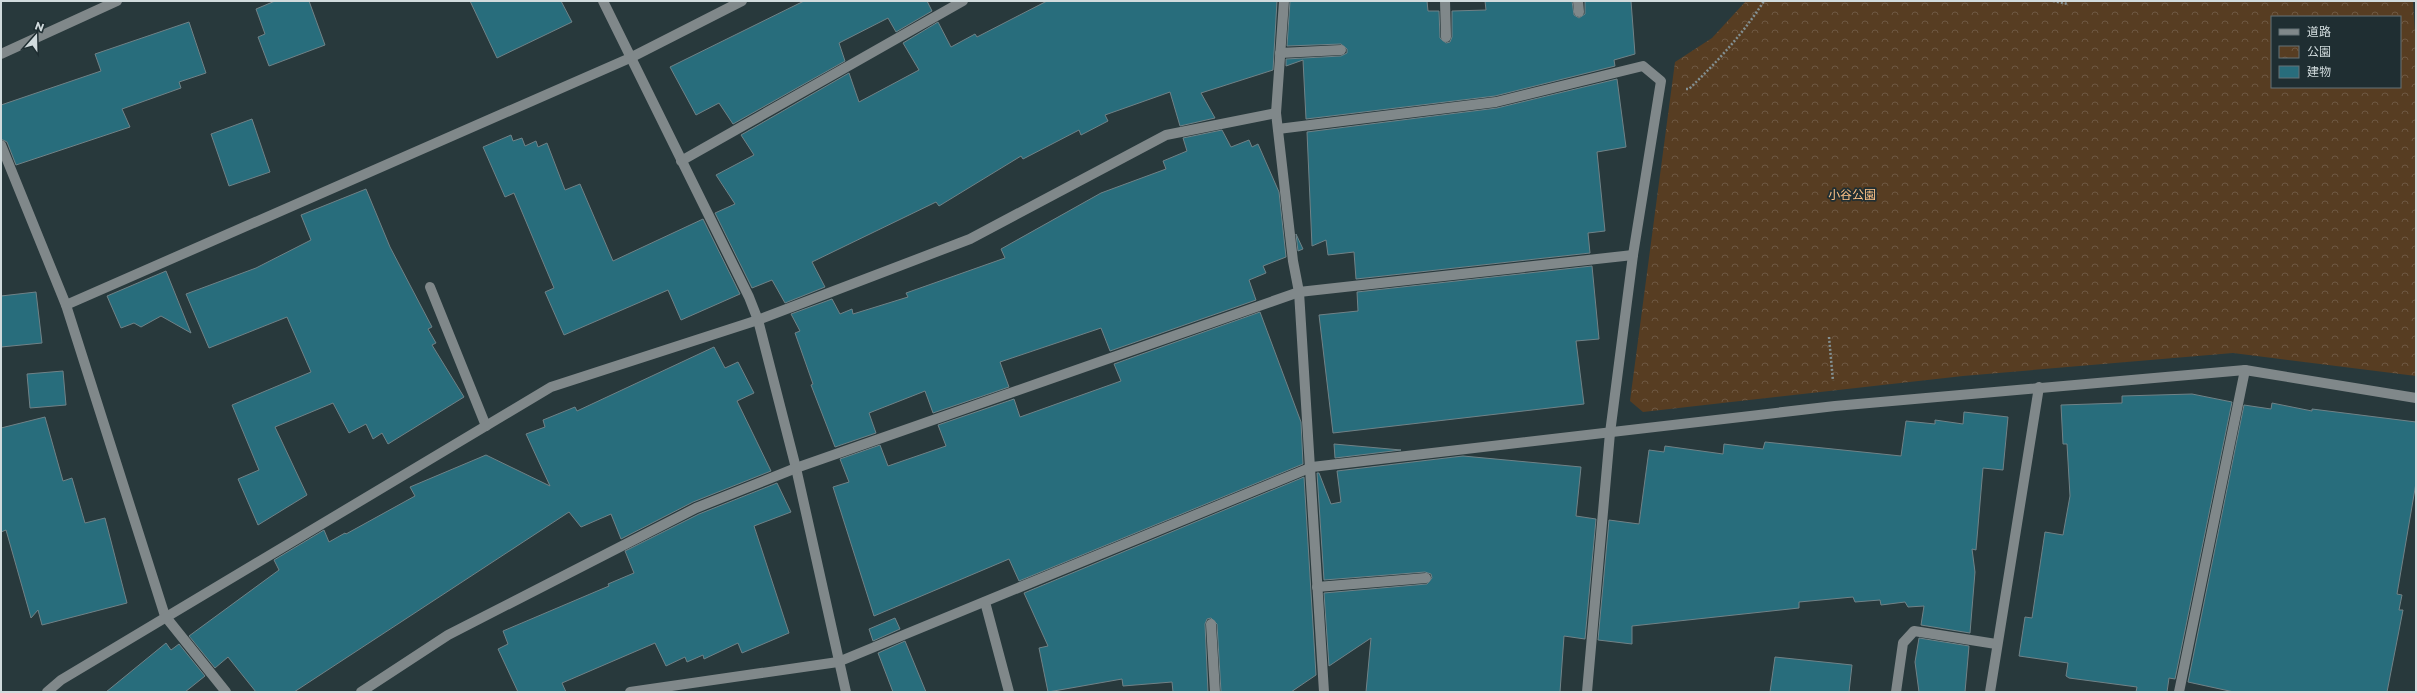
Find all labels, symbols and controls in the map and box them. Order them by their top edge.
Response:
north arrow [16,16,56,56]
legend [2271,16,2401,88]
text: N [33,19,46,35]
text: 道路 [2307,24,2331,39]
text: 公園 [2307,44,2331,59]
text: 建物 [2307,64,2331,79]
park label: 小谷公園 [1828,187,1876,202]

